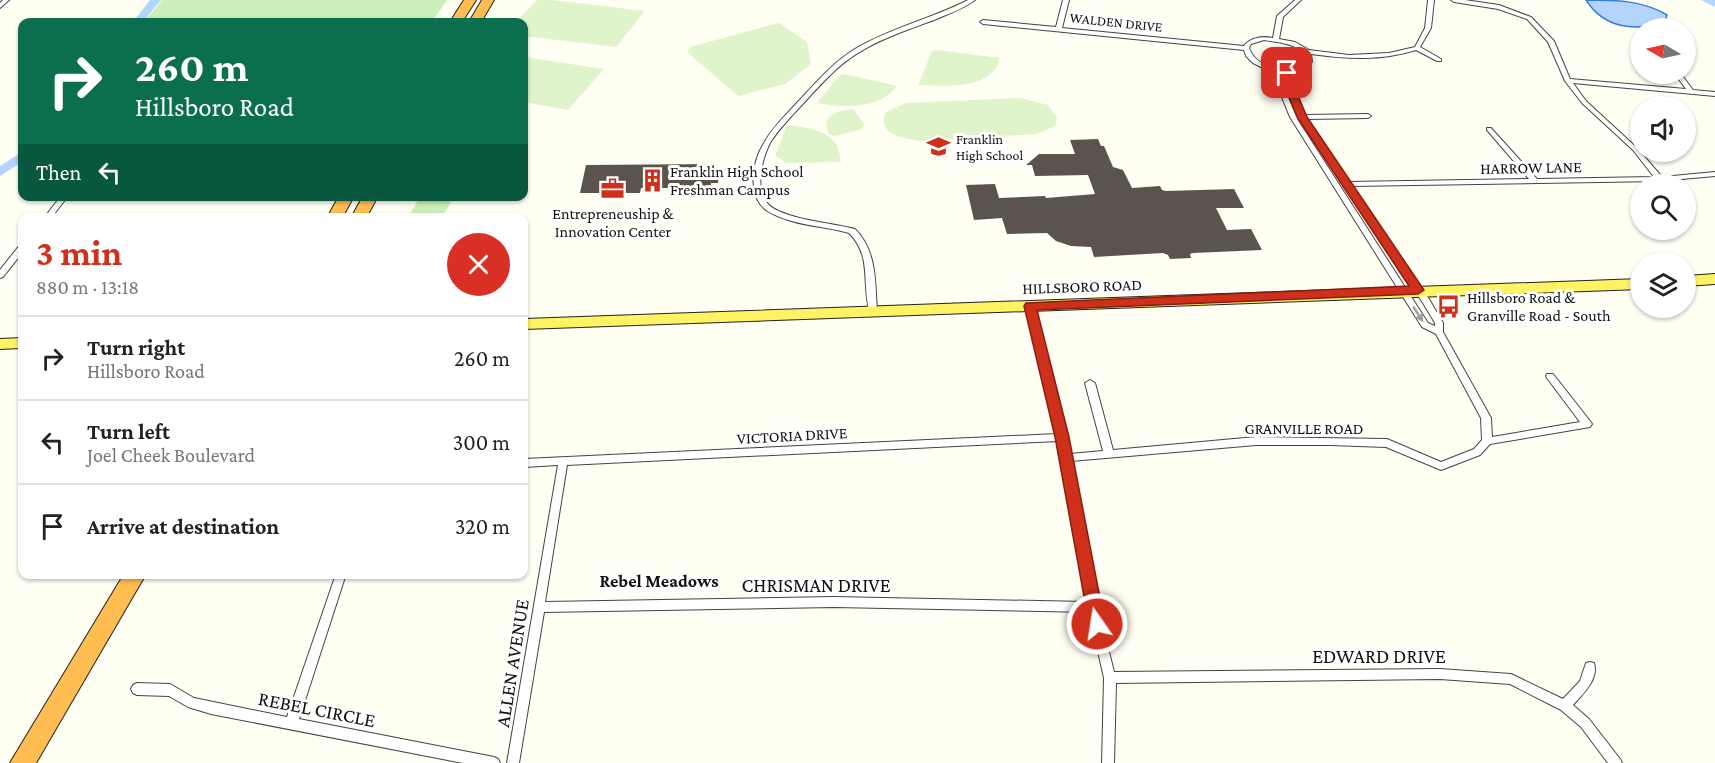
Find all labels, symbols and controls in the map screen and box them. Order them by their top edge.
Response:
street label: WALDEN DRIVE [1069,9,1163,35]
north arrow [1630,18,1696,84]
map controls [1630,18,1696,318]
icon: right [36,42,114,120]
text: 260 m [135,43,249,90]
pin [1261,47,1312,98]
icon: arrive [1270,56,1303,89]
text: Hillsboro Road [135,92,294,122]
button: sound [1630,96,1696,162]
place label: Franklin High School [956,131,1023,163]
school or university icon: Franklin High School [925,134,951,160]
icon: left [93,156,126,189]
street label: HARROW LANE [1480,158,1582,177]
text: Then [36,160,81,185]
place label: Franklin High School Freshman Campus [670,163,804,199]
building icon: Franklin High School Freshman Campus [639,167,665,193]
button: search [1630,174,1696,240]
office icon: Entrepreneuship & Innovation Center [600,175,626,201]
place label: Entrepreneuship & Innovation Center [552,205,675,240]
text: 3 min [36,233,122,273]
button: close [447,233,510,296]
button: layers [1630,252,1696,318]
text: 880 m · 13:18 [36,276,139,298]
street label: HILLSBORO ROAD [1022,276,1142,297]
place label: Hillsboro Road & Granville Road - South [1467,289,1611,324]
bus stop icon: Hillsboro Road & Granville Road - South [1436,293,1462,319]
one-way arrow [1413,306,1424,322]
text: Turn right [87,335,185,360]
icon: right [36,342,69,375]
text: 260 m [454,346,510,371]
text: Hillsboro Road [87,360,205,382]
text: Turn left [87,419,170,444]
street label: GRANVILLE ROAD [1245,420,1363,437]
street label: VICTORIA DRIVE [736,424,848,447]
icon: left [36,426,69,459]
text: 300 m [453,430,510,455]
text: Joel Cheek Boulevard [87,444,255,466]
icon: arrive [36,510,69,543]
text: Arrive at destination [87,514,279,539]
text: 320 m [455,514,510,539]
district label: Rebel Meadows [599,571,719,591]
street label: CHRISMAN DRIVE [741,574,891,596]
position arrow [1065,592,1129,656]
street label: ALLEN AVENUE [491,597,533,729]
street label: EDWARD DRIVE [1312,645,1446,667]
street label: REBEL CIRCLE [257,687,378,731]

